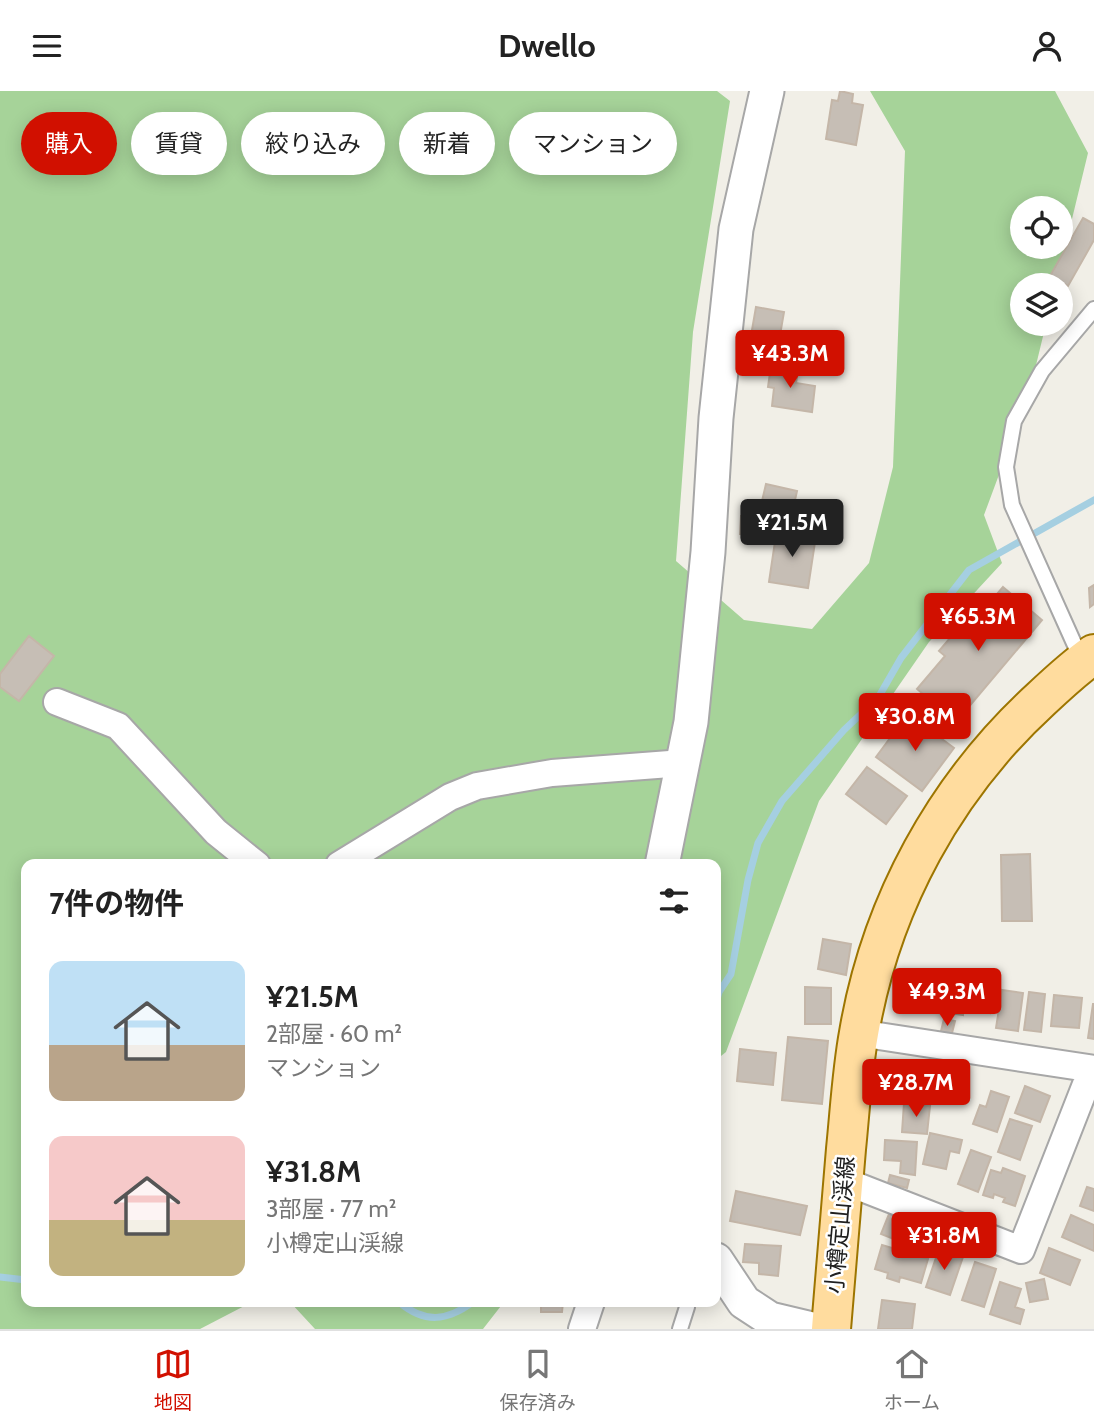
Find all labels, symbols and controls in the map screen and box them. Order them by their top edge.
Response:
text: Dwello [498,26,596,65]
icon: menu [28,27,66,65]
icon: person [1028,27,1066,65]
chip: 購入 [21,112,117,175]
chip: 賃貸 [131,112,227,175]
chip: 絞り込み [241,112,385,175]
chip: 新着 [399,112,495,175]
chip: マンション [509,112,677,175]
map controls [1010,196,1073,336]
button: locate [1010,196,1073,259]
button: layers [1010,273,1073,336]
pin: ¥43.3M [733,331,847,390]
text: ¥43.3M [751,339,829,367]
pin: ¥21.5M [735,499,849,559]
text: ¥21.5M [756,508,828,536]
pin: ¥65.3M [921,594,1035,653]
text: ¥65.3M [940,602,1016,630]
pin: ¥30.8M [858,693,972,753]
text: ¥30.8M [875,702,955,730]
icon: filters [655,882,693,920]
text: 7件の物件 [49,885,184,922]
pin: ¥49.3M [890,969,1004,1028]
text: ¥49.3M [908,977,986,1005]
text: ¥21.5M [266,978,359,1015]
icon: home [105,989,189,1073]
text: 2部屋 · 60 m² [266,1020,402,1048]
text: マンション [266,1054,381,1082]
pin: ¥28.7M [859,1059,973,1119]
text: ¥28.7M [878,1068,954,1096]
text: ¥31.8M [266,1153,361,1190]
street label: 小樽定山渓線 [820,1155,860,1295]
icon: home [105,1164,189,1248]
text: 3部屋 · 77 m² [266,1195,396,1223]
pin: ¥31.8M [887,1213,1001,1272]
text: ¥31.8M [908,1221,980,1249]
text: 小樽定山渓線 [266,1229,404,1257]
tab: 地図 [154,1345,192,1414]
tab: 保存済み [500,1345,576,1414]
tab: ホーム [884,1345,940,1414]

